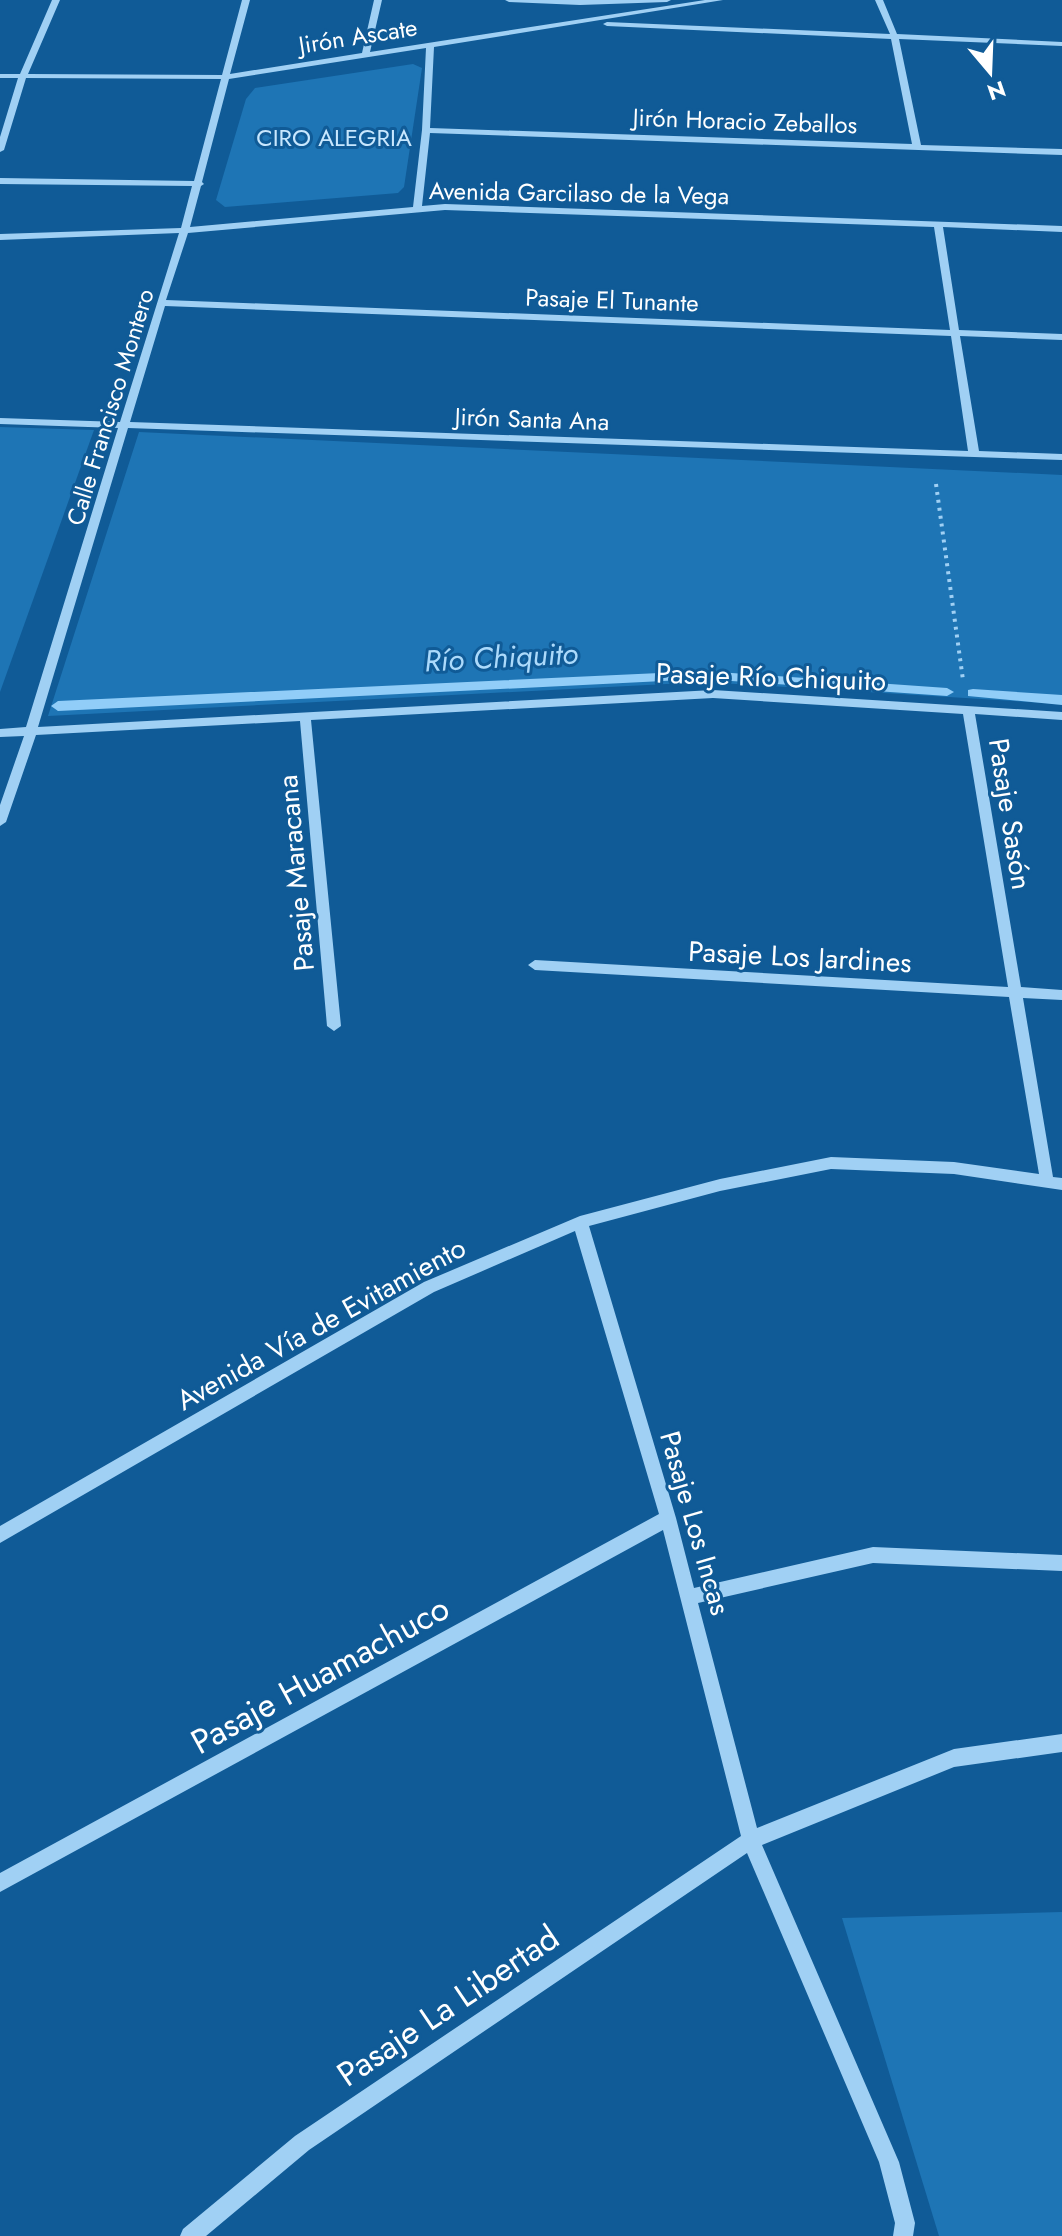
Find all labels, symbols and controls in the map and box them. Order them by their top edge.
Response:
street label: Jirón Ascate [293,9,420,63]
north arrow [950,32,1030,112]
text: N [983,73,1010,109]
street label: Jirón Horacio Zeballos [629,99,858,142]
park label: CIRO ALEGRIA [256,120,412,155]
street label: Avenida Garcilaso de la Vega [429,173,729,213]
street label: Pasaje El Tunante [525,279,699,321]
street label: Calle Francisco Montero [57,284,163,530]
street label: Jirón Santa Ana [451,399,610,439]
water label: Río Chiquito [423,631,579,682]
street label: Pasaje Río Chiquito [655,652,887,702]
street label: Pasaje Sasón [978,735,1042,893]
street label: Pasaje Maracana [267,773,325,973]
street label: Pasaje Los Jardines [687,931,913,983]
street label: Avenida Vía de Evitamiento [169,1227,473,1421]
street label: Pasaje Los Incas [649,1426,741,1620]
street label: Pasaje Huamachuco [182,1584,458,1766]
street label: Pasaje La Libertad [327,1913,569,2099]

